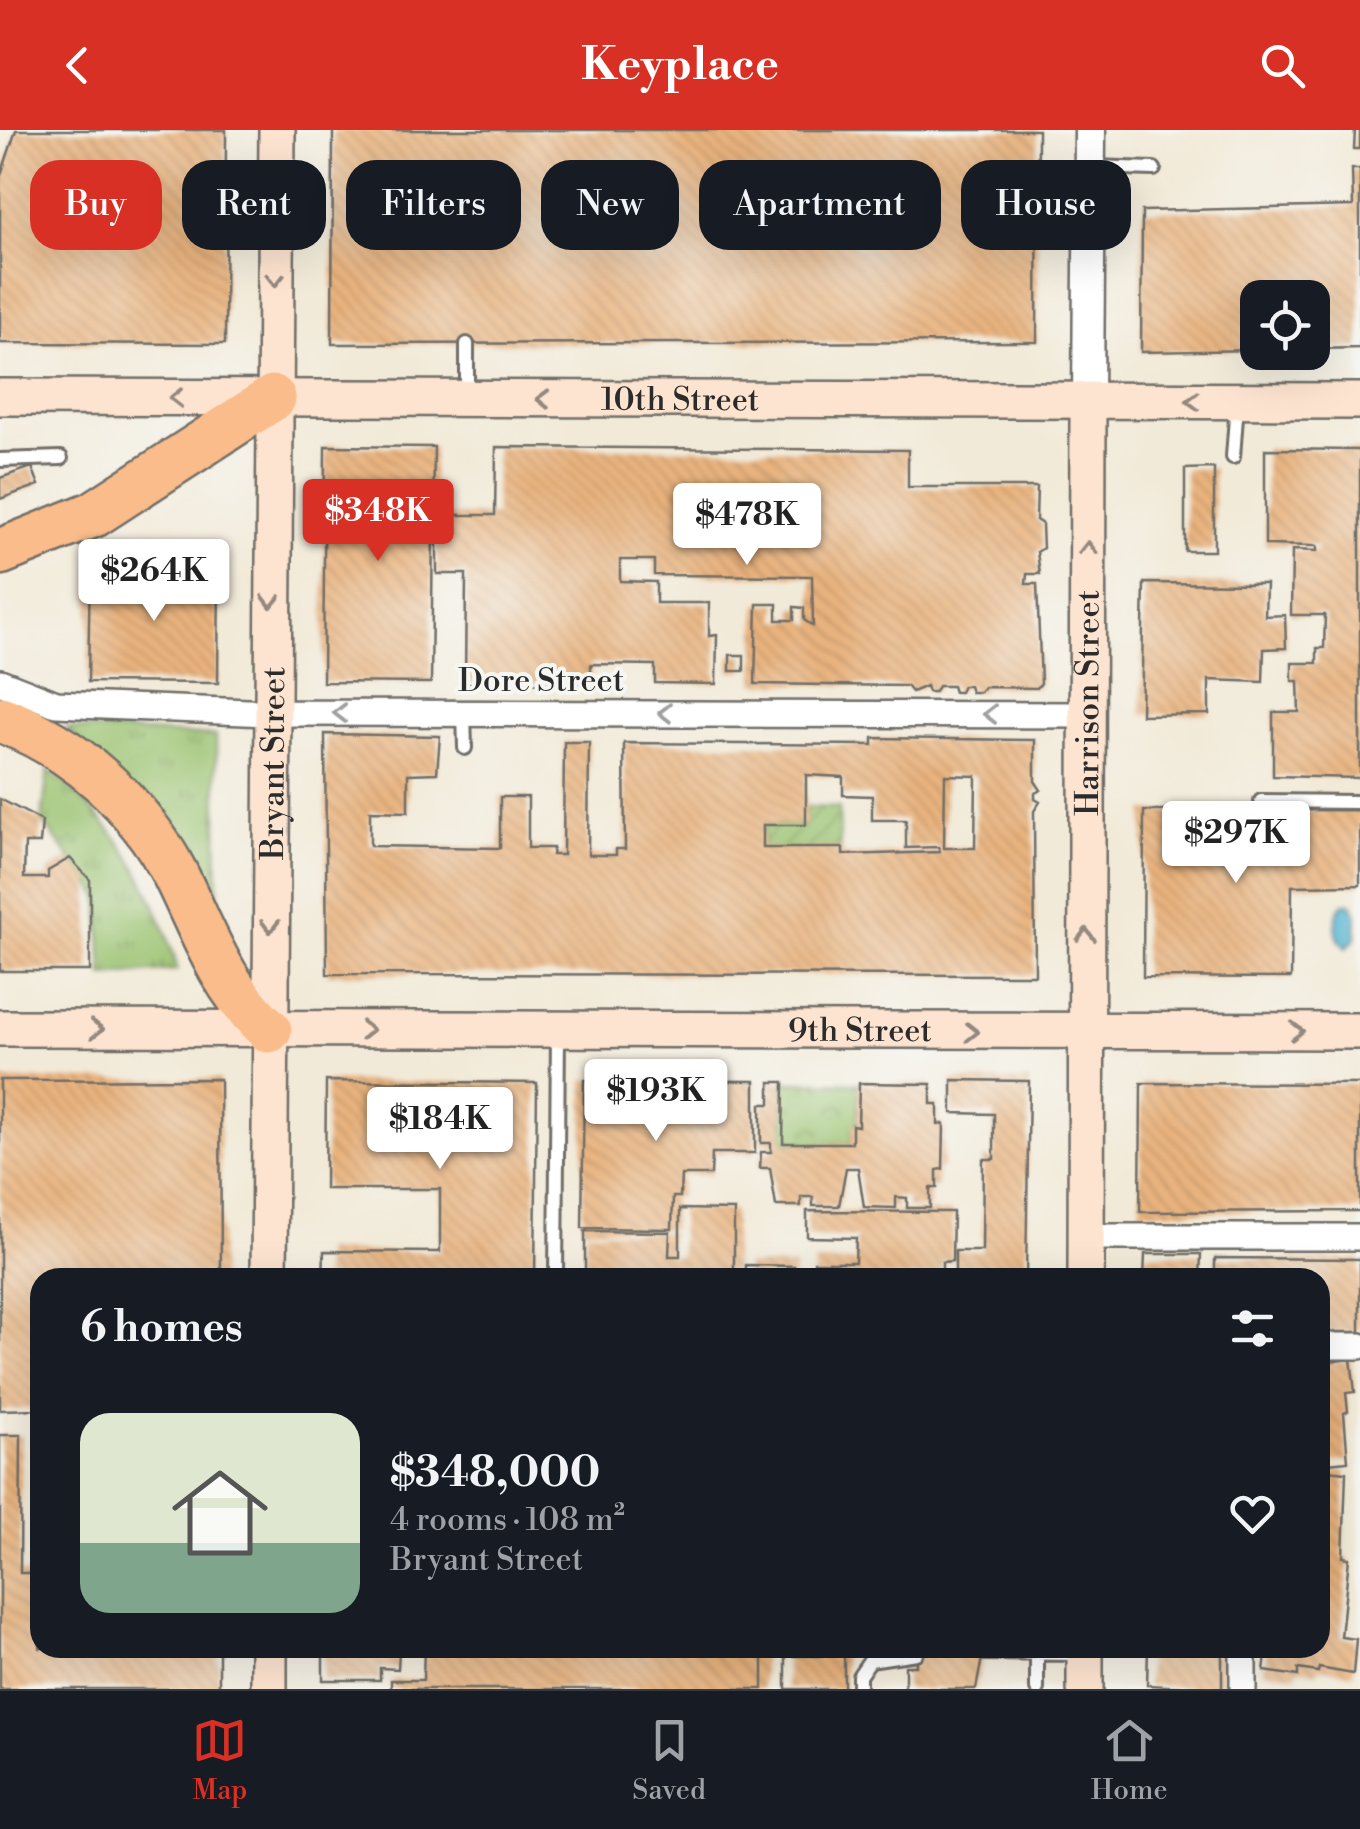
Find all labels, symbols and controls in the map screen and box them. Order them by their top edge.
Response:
text: Keyplace [581,37,779,94]
icon: back [50,38,105,93]
icon: search [1255,38,1310,93]
chip: Buy [30,160,162,250]
chip: Rent [182,160,326,250]
chip: Filters [346,160,521,250]
chip: New [541,160,679,250]
chip: Apartment [699,160,941,250]
chip: House [961,160,1131,250]
one-way arrow [264,274,286,289]
map controls [1240,280,1330,370]
button: locate [1240,280,1330,370]
street label: 10th Street [601,380,759,420]
one-way arrow [167,387,182,409]
one-way arrow [535,388,550,410]
one-way arrow [1184,390,1200,412]
pin: $348K [308,479,448,564]
pin: $478K [677,483,817,568]
text: $348K [325,491,431,531]
text: $478K [695,495,799,535]
pin: $264K [84,539,224,624]
one-way arrow [1077,539,1098,555]
text: $264K [100,551,208,591]
street label: Harrison Street [1068,590,1109,816]
one-way arrow [261,593,282,609]
street label: Dore Street [458,661,624,701]
street label: Bryant Street [253,666,294,861]
one-way arrow [331,702,346,724]
one-way arrow [656,702,672,724]
one-way arrow [981,703,996,725]
pin: $297K [1166,801,1306,886]
text: $297K [1184,813,1288,853]
one-way arrow [259,918,281,934]
one-way arrow [1075,927,1097,942]
street label: 9th Street [788,1011,932,1051]
one-way arrow [90,1018,106,1040]
one-way arrow [360,1019,375,1041]
one-way arrow [1290,1020,1305,1042]
one-way arrow [964,1021,980,1043]
pin: $193K [586,1059,726,1144]
text: $193K [606,1071,706,1111]
pin: $184K [370,1087,510,1172]
text: $184K [389,1099,491,1139]
icon: filters [1225,1301,1280,1356]
text: 6 homes [80,1302,243,1355]
text: $348,000 [390,1447,600,1500]
icon: home [160,1453,280,1573]
icon: heart [1225,1486,1280,1541]
text: 4 rooms · 108 m² [390,1500,625,1540]
text: Bryant Street [390,1540,583,1580]
tab: Map [192,1713,248,1808]
tab: Saved [632,1713,706,1808]
tab: Home [1091,1713,1168,1808]

